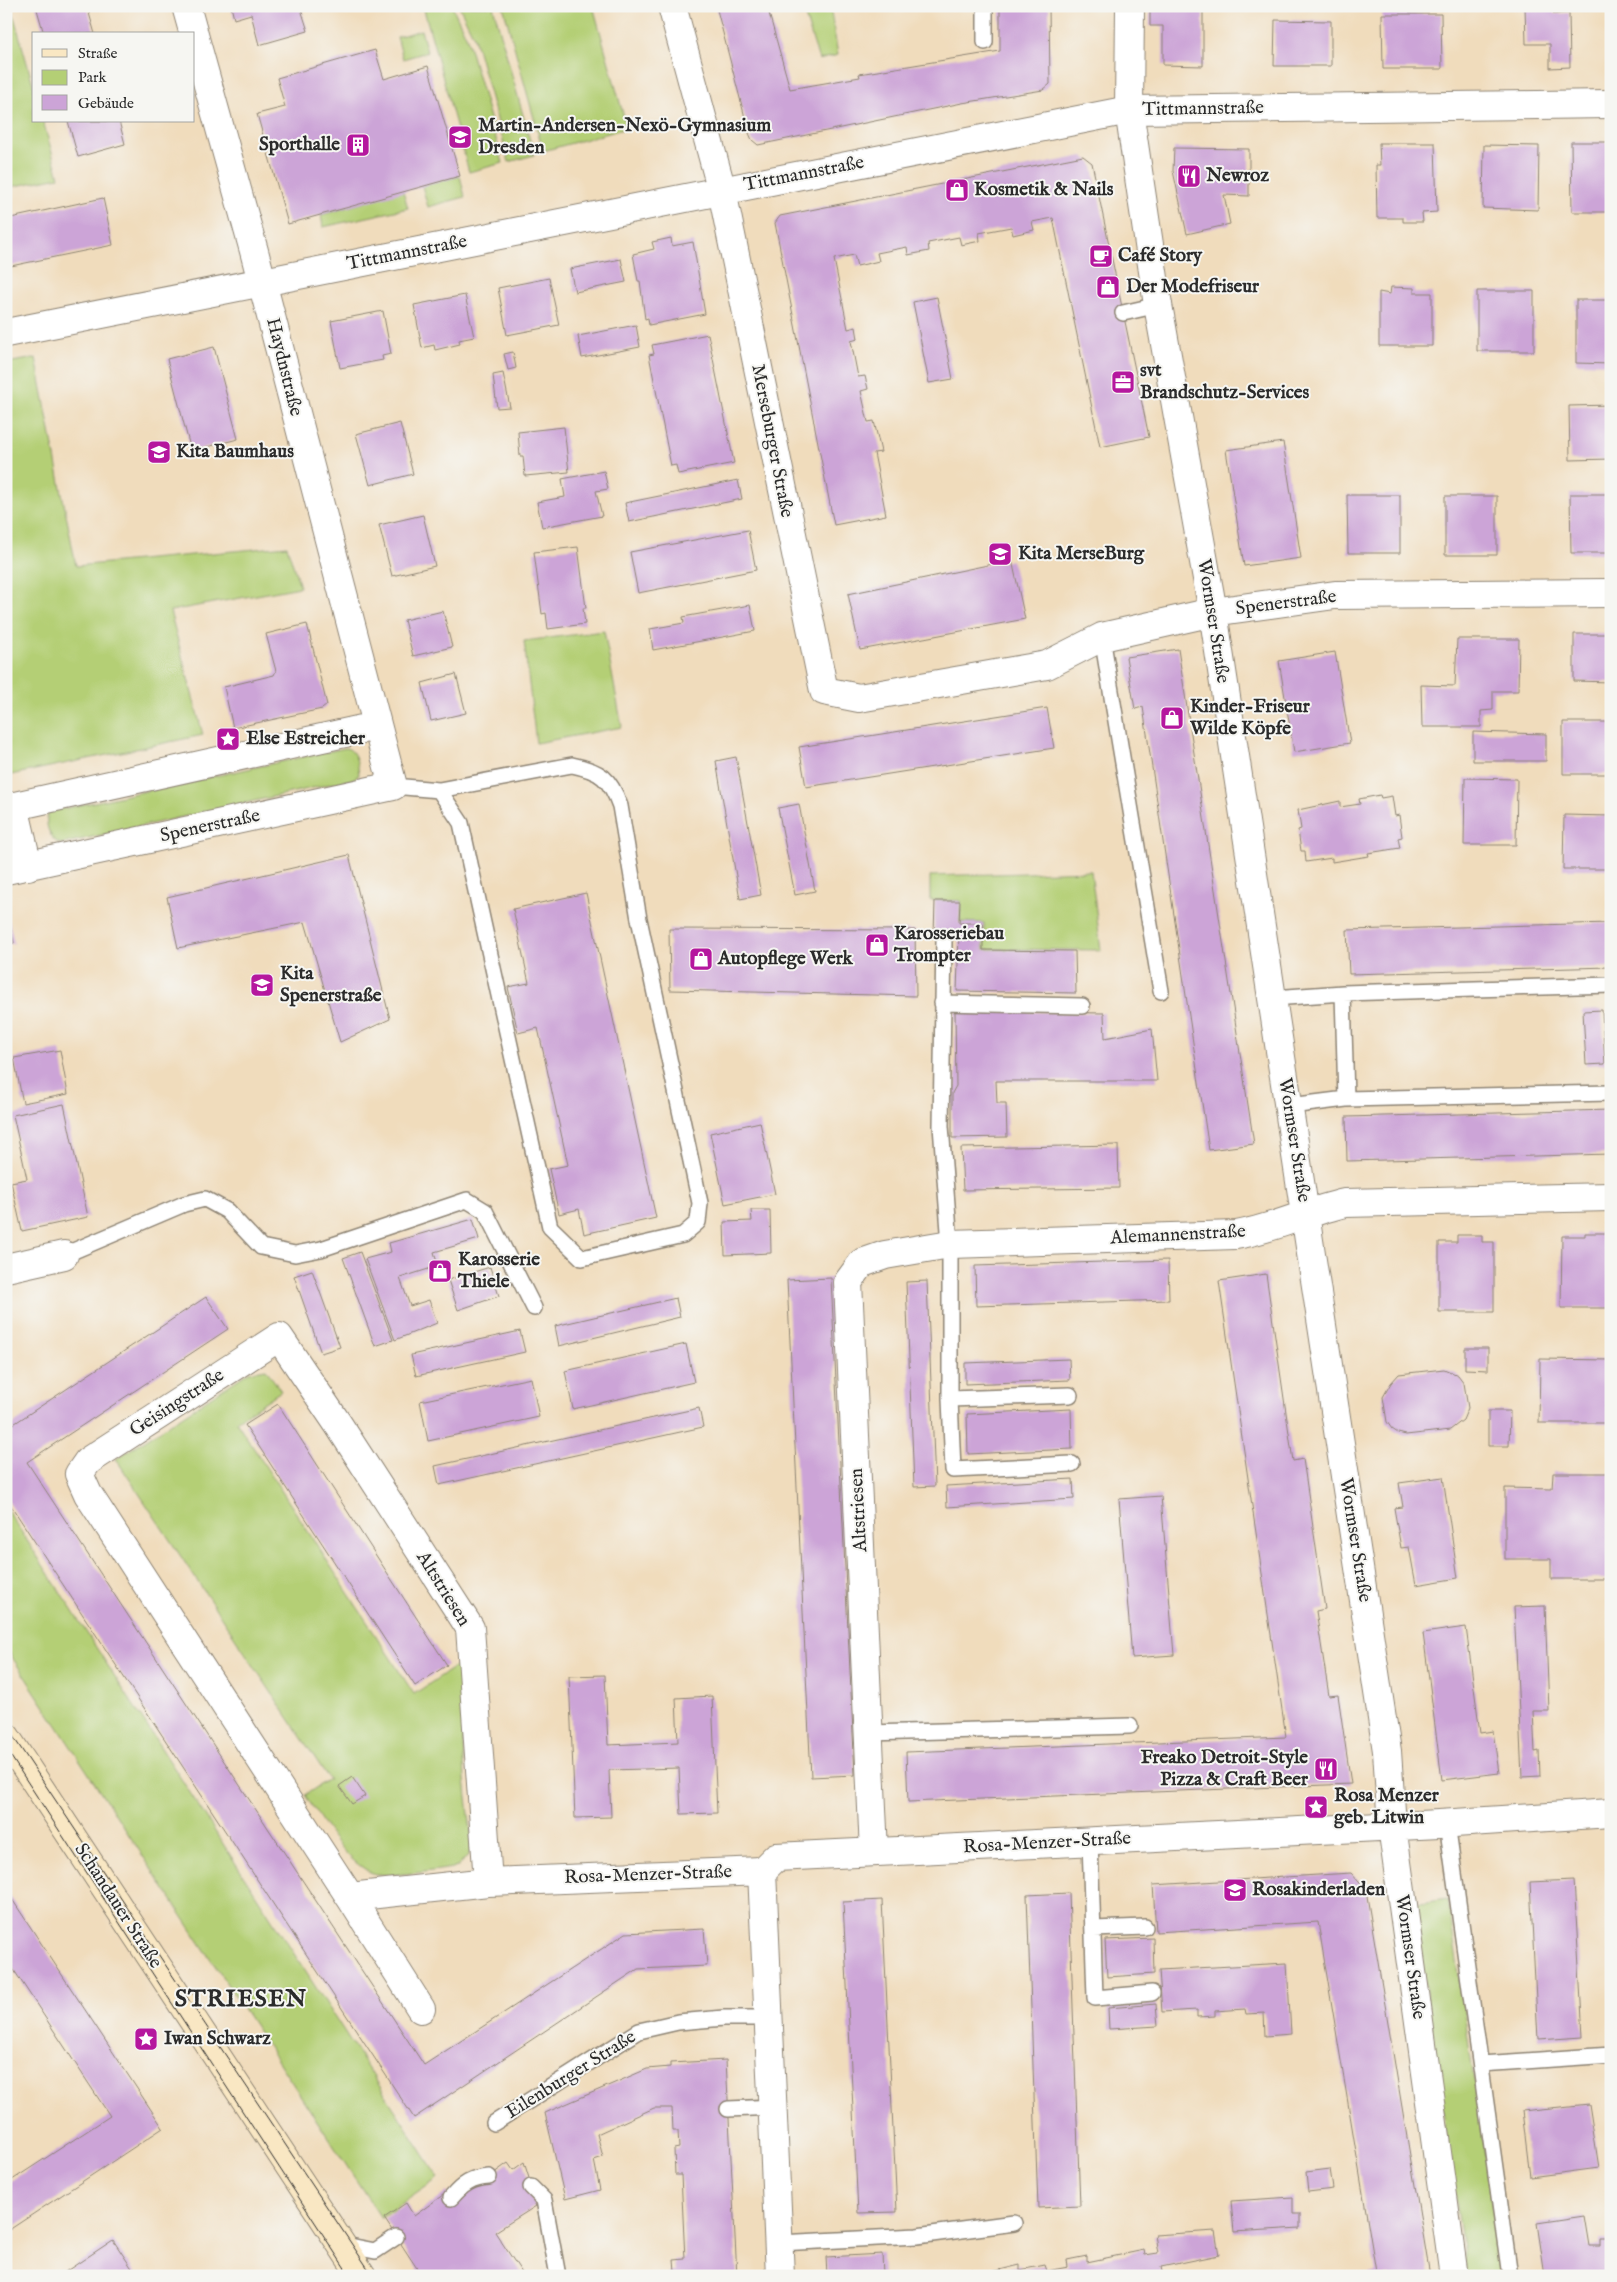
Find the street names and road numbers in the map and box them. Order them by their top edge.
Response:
street label: Tittmannstraße [1142,96,1264,122]
street label: Tittmannstraße [742,151,866,197]
street label: Tittmannstraße [345,230,469,276]
street label: Haydnstraße [260,315,308,419]
street label: Merseburger Straße [745,362,799,520]
street label: Wormser Straße [1191,557,1235,685]
street label: Spenerstraße [1234,585,1338,621]
street label: Spenerstraße [158,804,262,848]
street label: Wormser Straße [1272,1076,1316,1204]
street label: Alemannenstraße [1109,1219,1247,1251]
street label: Geisingstraße [125,1363,229,1442]
street label: Altstriesen [845,1467,873,1554]
street label: Wormser Straße [1333,1476,1377,1604]
street label: Altstriesen [410,1546,475,1631]
street label: Rosa-Menzer-Straße [962,1827,1132,1859]
street label: Schandauer Straße [69,1839,168,1973]
street label: Rosa-Menzer-Straße [564,1860,733,1890]
street label: Wormser Straße [1389,1893,1431,2021]
street label: Eilenburger Straße [501,2025,641,2125]

